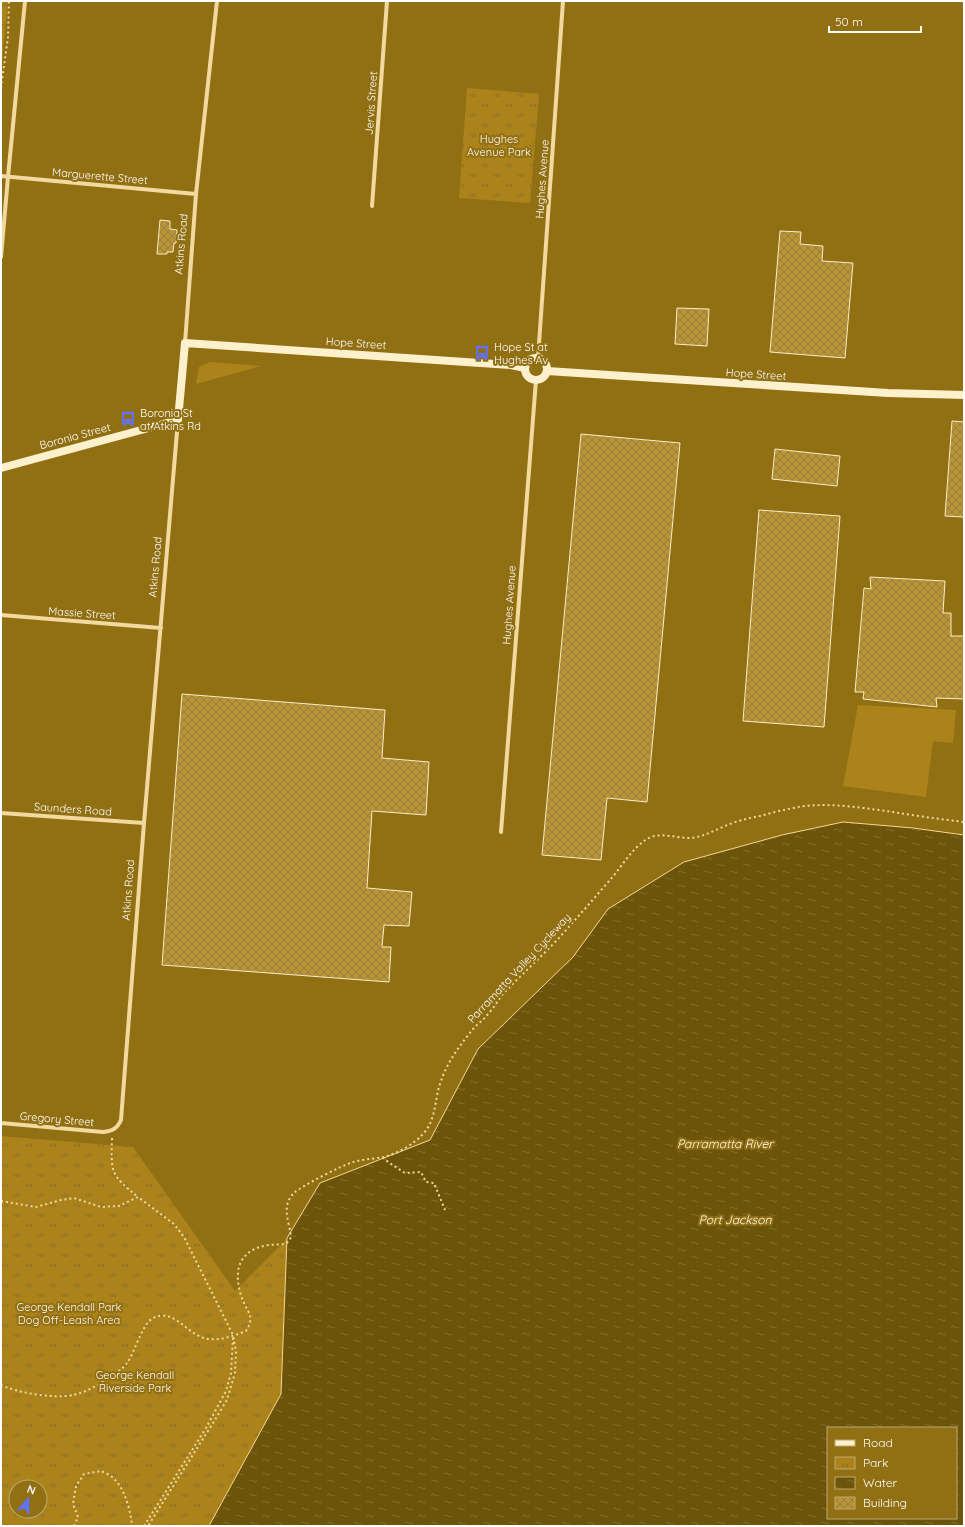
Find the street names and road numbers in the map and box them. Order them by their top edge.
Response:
street label: Jervis Street [362,70,380,135]
street label: Hughes Avenue [532,139,552,219]
street label: Marguerette Street [52,165,149,187]
street label: Atkins Road [171,213,191,275]
street label: Hope Street [325,334,387,352]
street label: Hope Street [725,365,787,383]
street label: Boronia Street [38,420,112,452]
street label: Atkins Road [145,536,165,598]
street label: Hughes Avenue [499,565,519,645]
street label: Massie Street [48,604,117,622]
street label: Saunders Road [34,799,112,819]
street label: Atkins Road [119,859,137,921]
street label: Parramatta Valley Cycleway [464,910,574,1026]
street label: Gregory Street [19,1109,95,1129]

